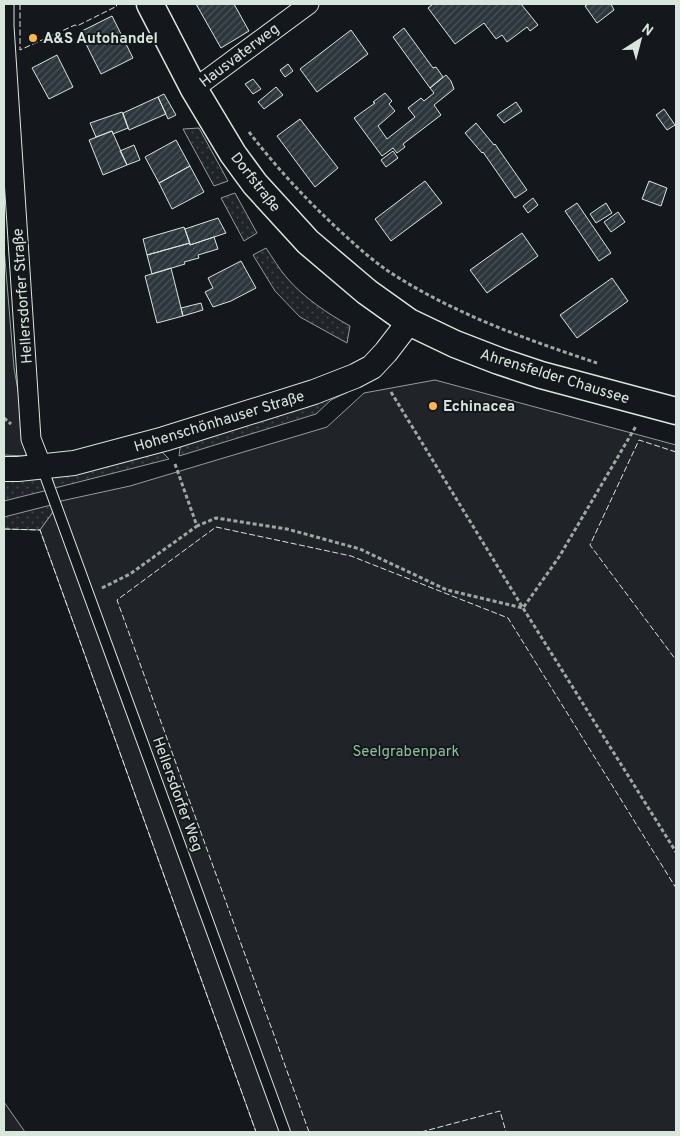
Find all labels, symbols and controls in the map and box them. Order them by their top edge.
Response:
north arrow [615,15,665,65]
street label: Hausvaterweg [196,20,284,92]
text: N [638,21,656,41]
place label: A&S Autohandel [43,30,158,49]
marker: A&S Autohandel [27,32,39,44]
street label: Dorfstraße [226,149,284,217]
street label: Hellersdorfer Straße [9,227,38,364]
street label: Ahrensfelder Chaussee [477,346,632,409]
street label: Hohenschönhauser Straße [132,387,307,457]
place label: Echinacea [443,398,515,417]
marker: Echinacea [427,400,439,412]
street label: Hellersdorfer Weg [147,734,206,855]
park label: Seelgrabenpark [352,743,460,762]

